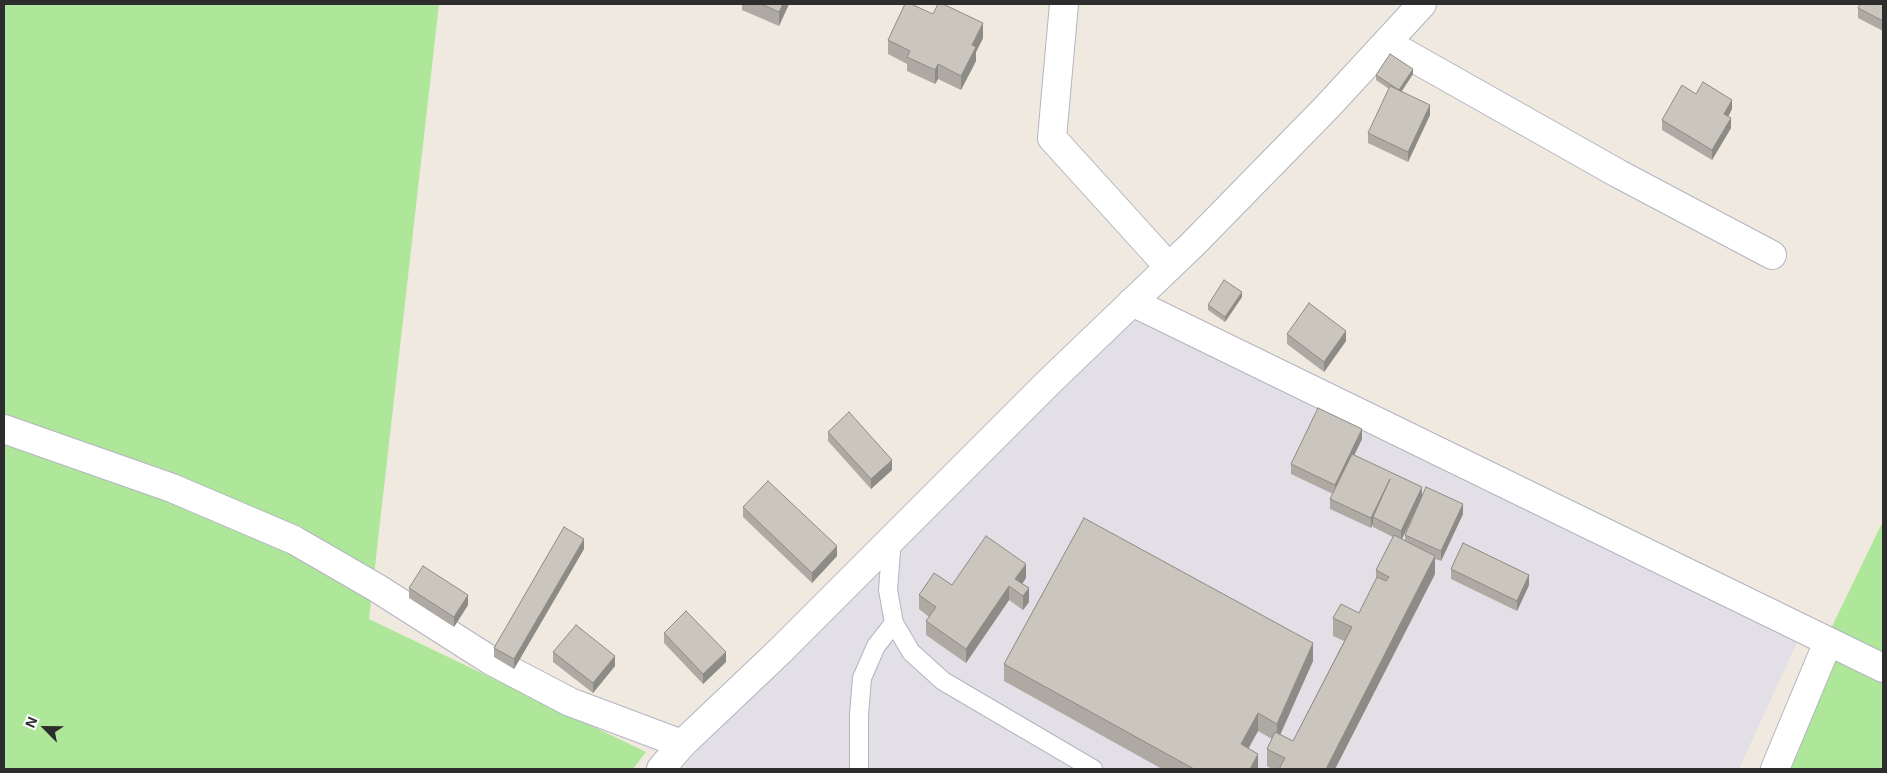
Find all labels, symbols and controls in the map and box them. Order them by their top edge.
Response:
north arrow [20,703,70,753]
text: N [22,714,41,730]

